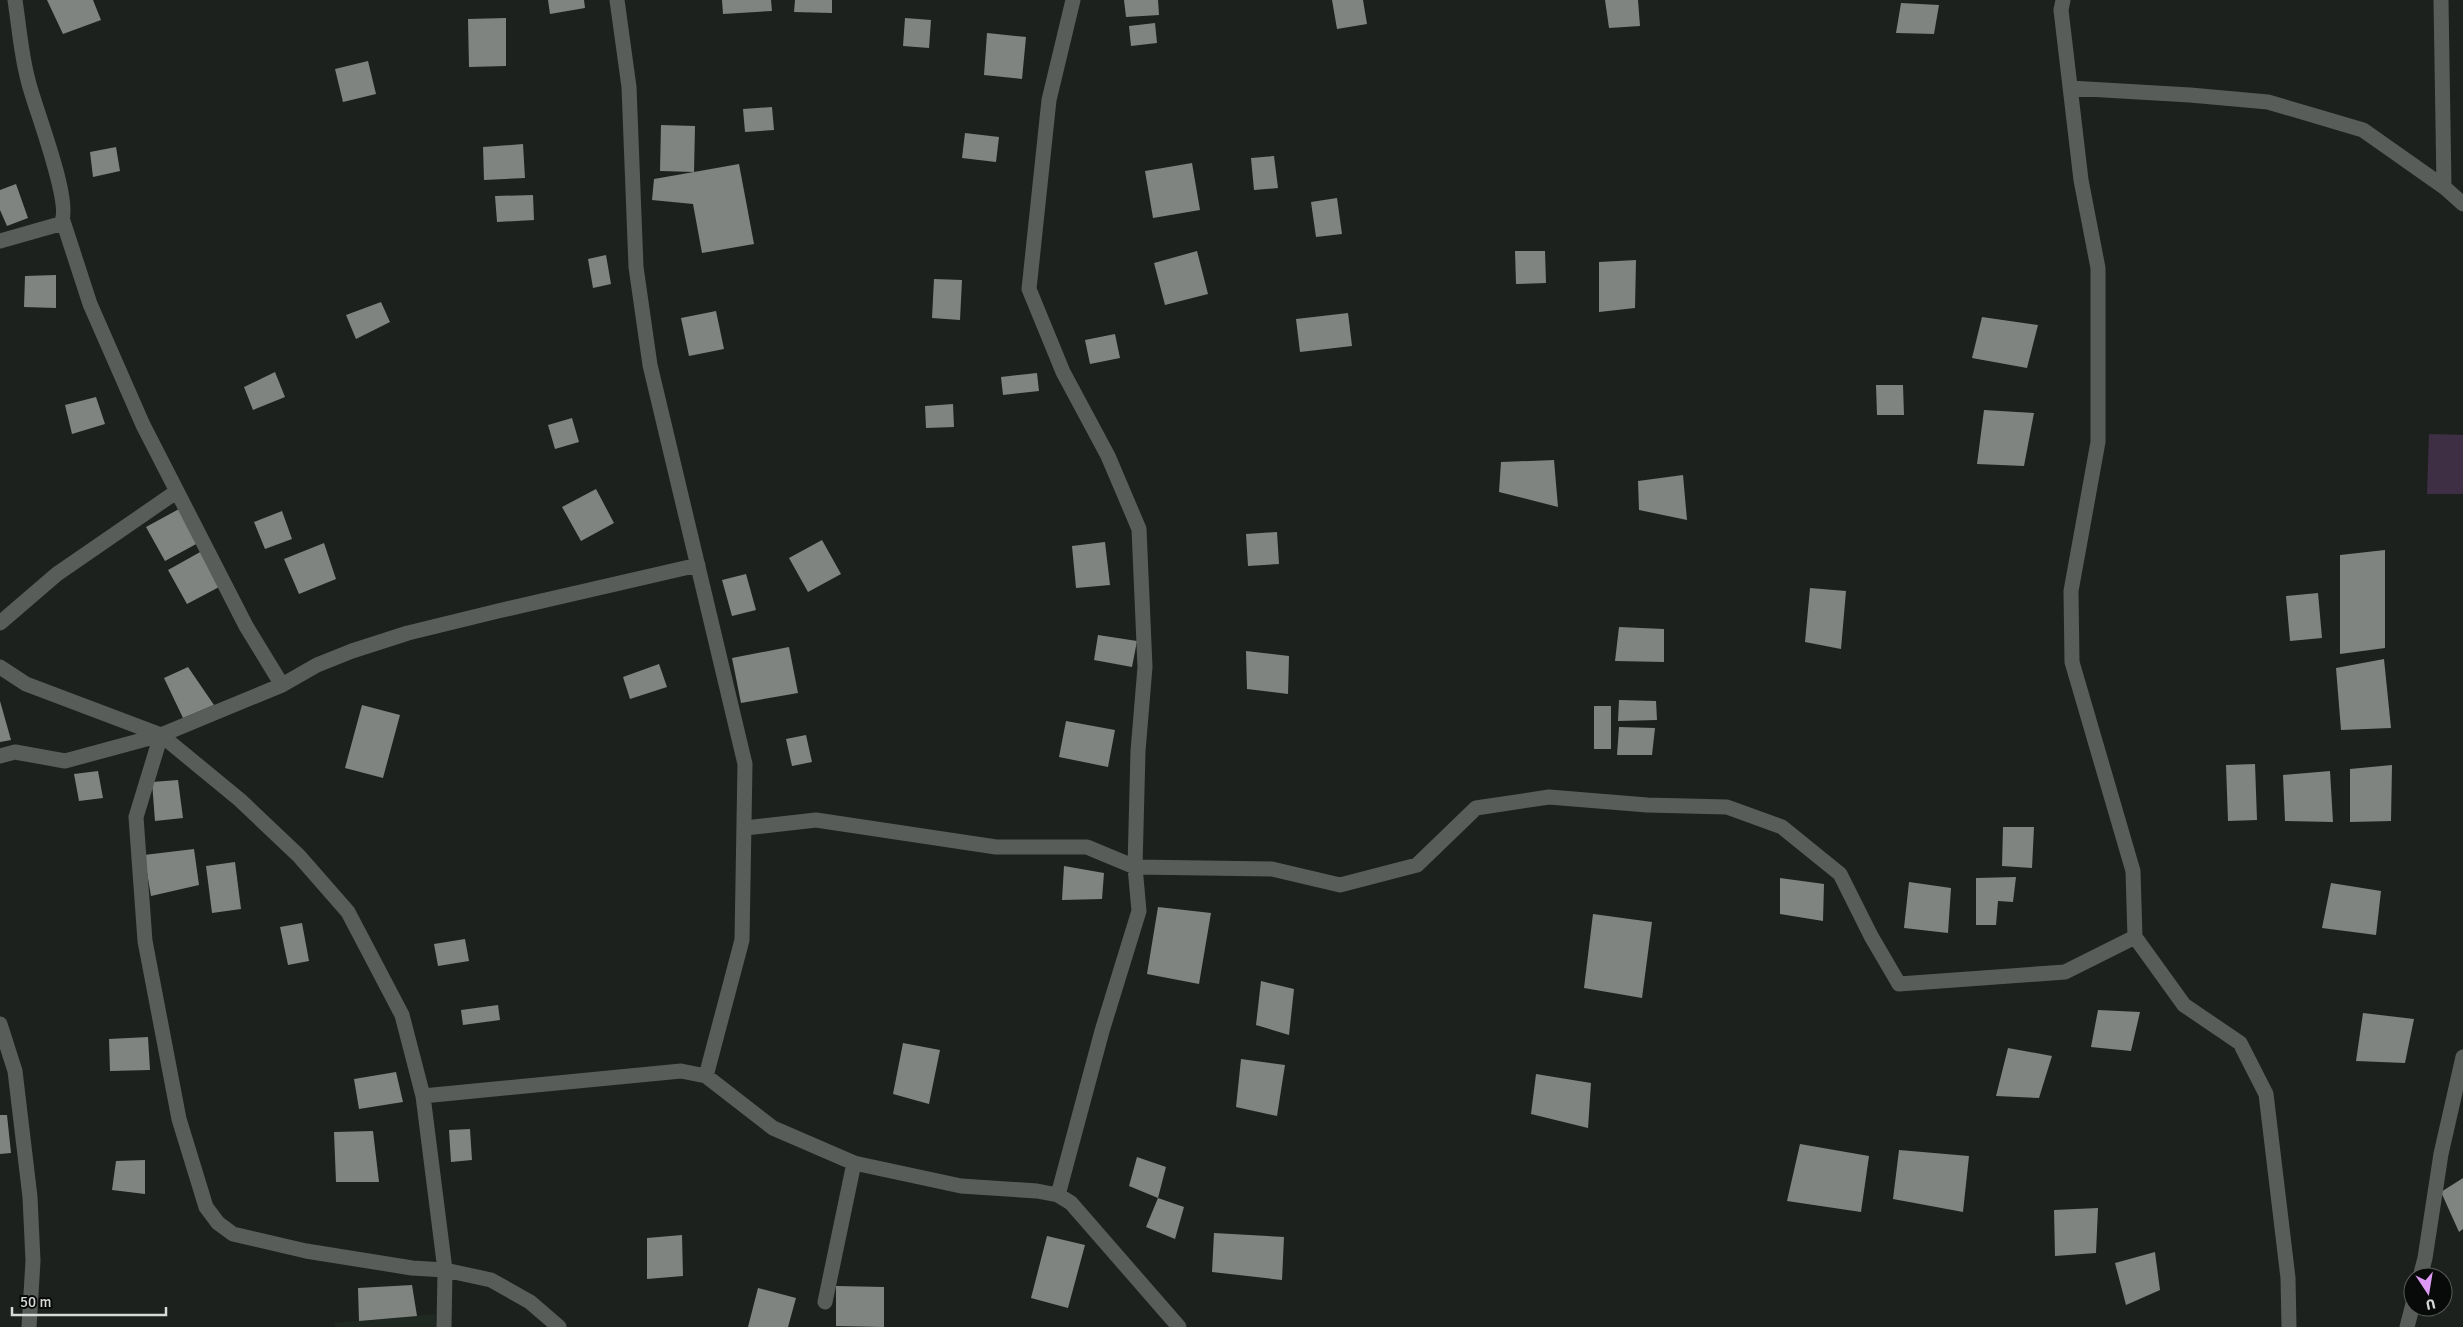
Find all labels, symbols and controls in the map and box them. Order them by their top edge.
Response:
north arrow [2403,1267,2453,1317]
scale bar [12,1284,166,1316]
text: 50 m [20,1293,51,1311]
text: U [2424,1295,2437,1314]

